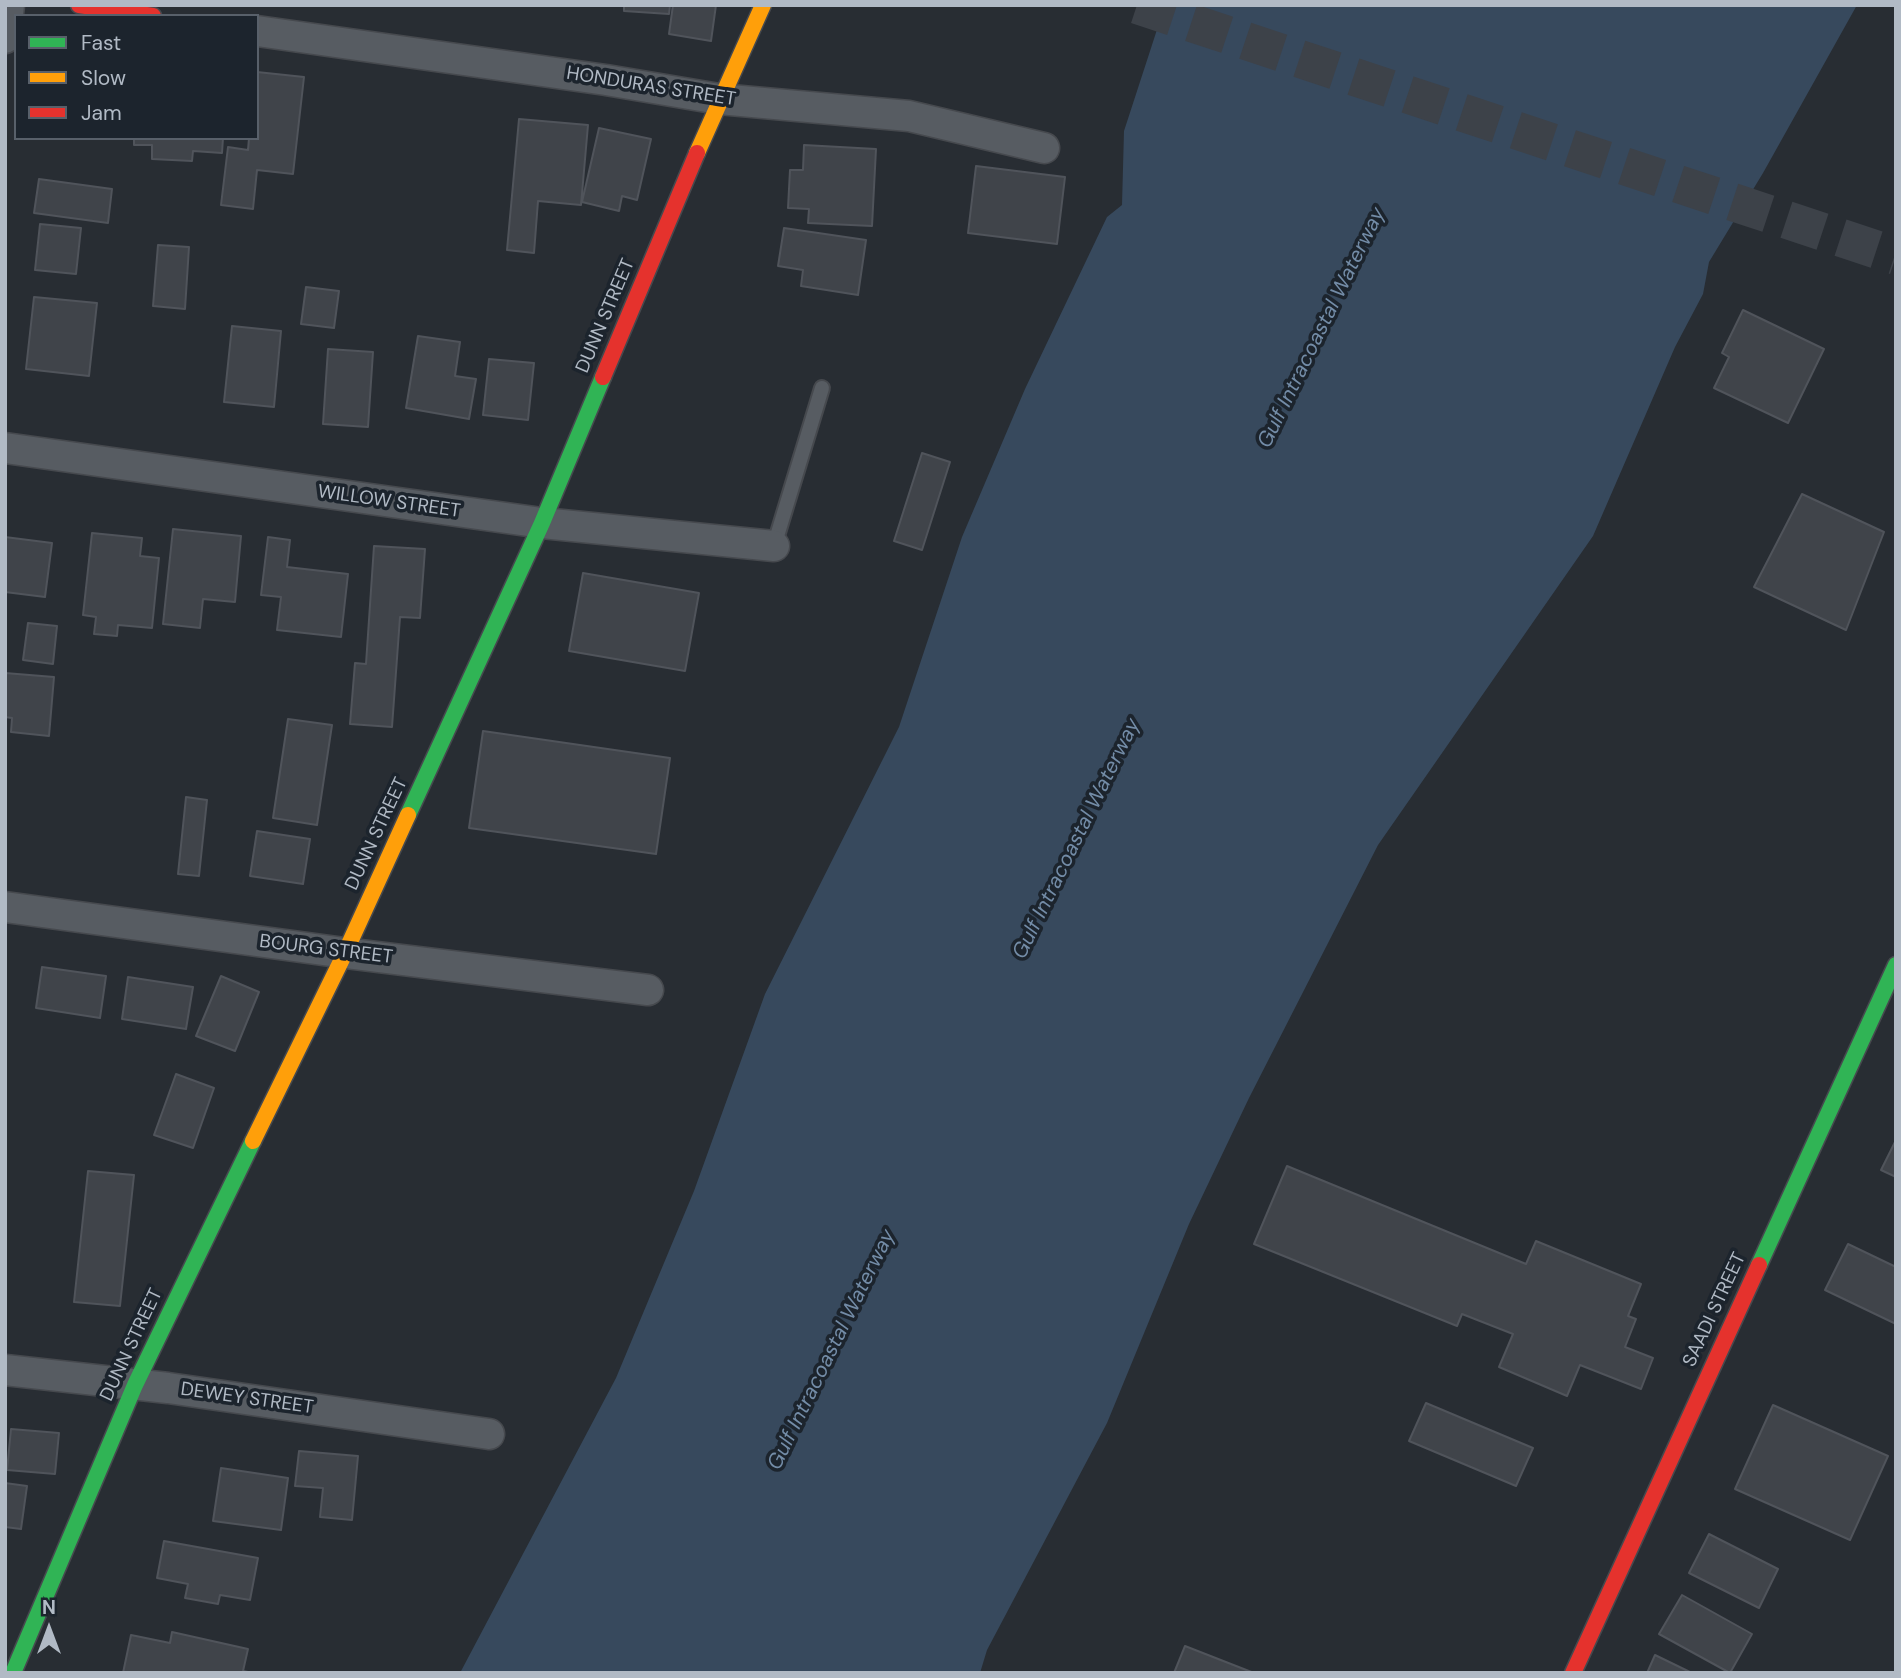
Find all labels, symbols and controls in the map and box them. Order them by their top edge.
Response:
legend [14,14,259,140]
text: Fast [81,29,121,57]
street label: HONDURAS STREET [565,62,737,112]
text: Slow [81,64,126,92]
text: Jam [81,99,122,127]
water label: Gulf Intracoastal Waterway [1253,204,1391,452]
street label: DUNN STREET [572,256,640,376]
street label: WILLOW STREET [316,481,462,523]
water label: Gulf Intracoastal Waterway [1008,715,1146,963]
street label: DUNN STREET [341,774,413,894]
street label: BOURG STREET [258,931,394,969]
water label: Gulf Intracoastal Waterway [763,1226,901,1474]
street label: SAADI STREET [1679,1249,1751,1371]
street label: DUNN STREET [96,1285,168,1405]
street label: DEWEY STREET [179,1378,315,1420]
north arrow [14,1594,84,1664]
text: N [42,1595,56,1620]

